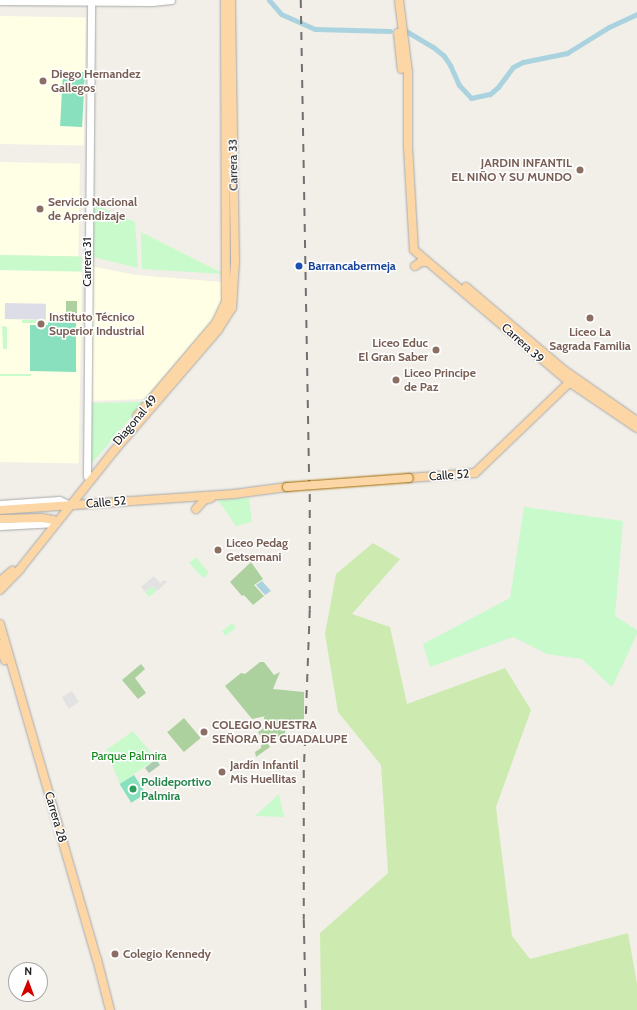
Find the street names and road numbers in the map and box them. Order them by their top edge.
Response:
street label: Carrera 33 [225,139,241,191]
street label: Carrera 31 [80,237,94,287]
street label: Carrera 39 [499,320,547,366]
street label: Diagonal 49 [110,392,160,448]
street label: Calle 52 [428,466,470,484]
street label: Calle 52 [85,493,127,511]
street label: Carrera 28 [42,790,70,844]

